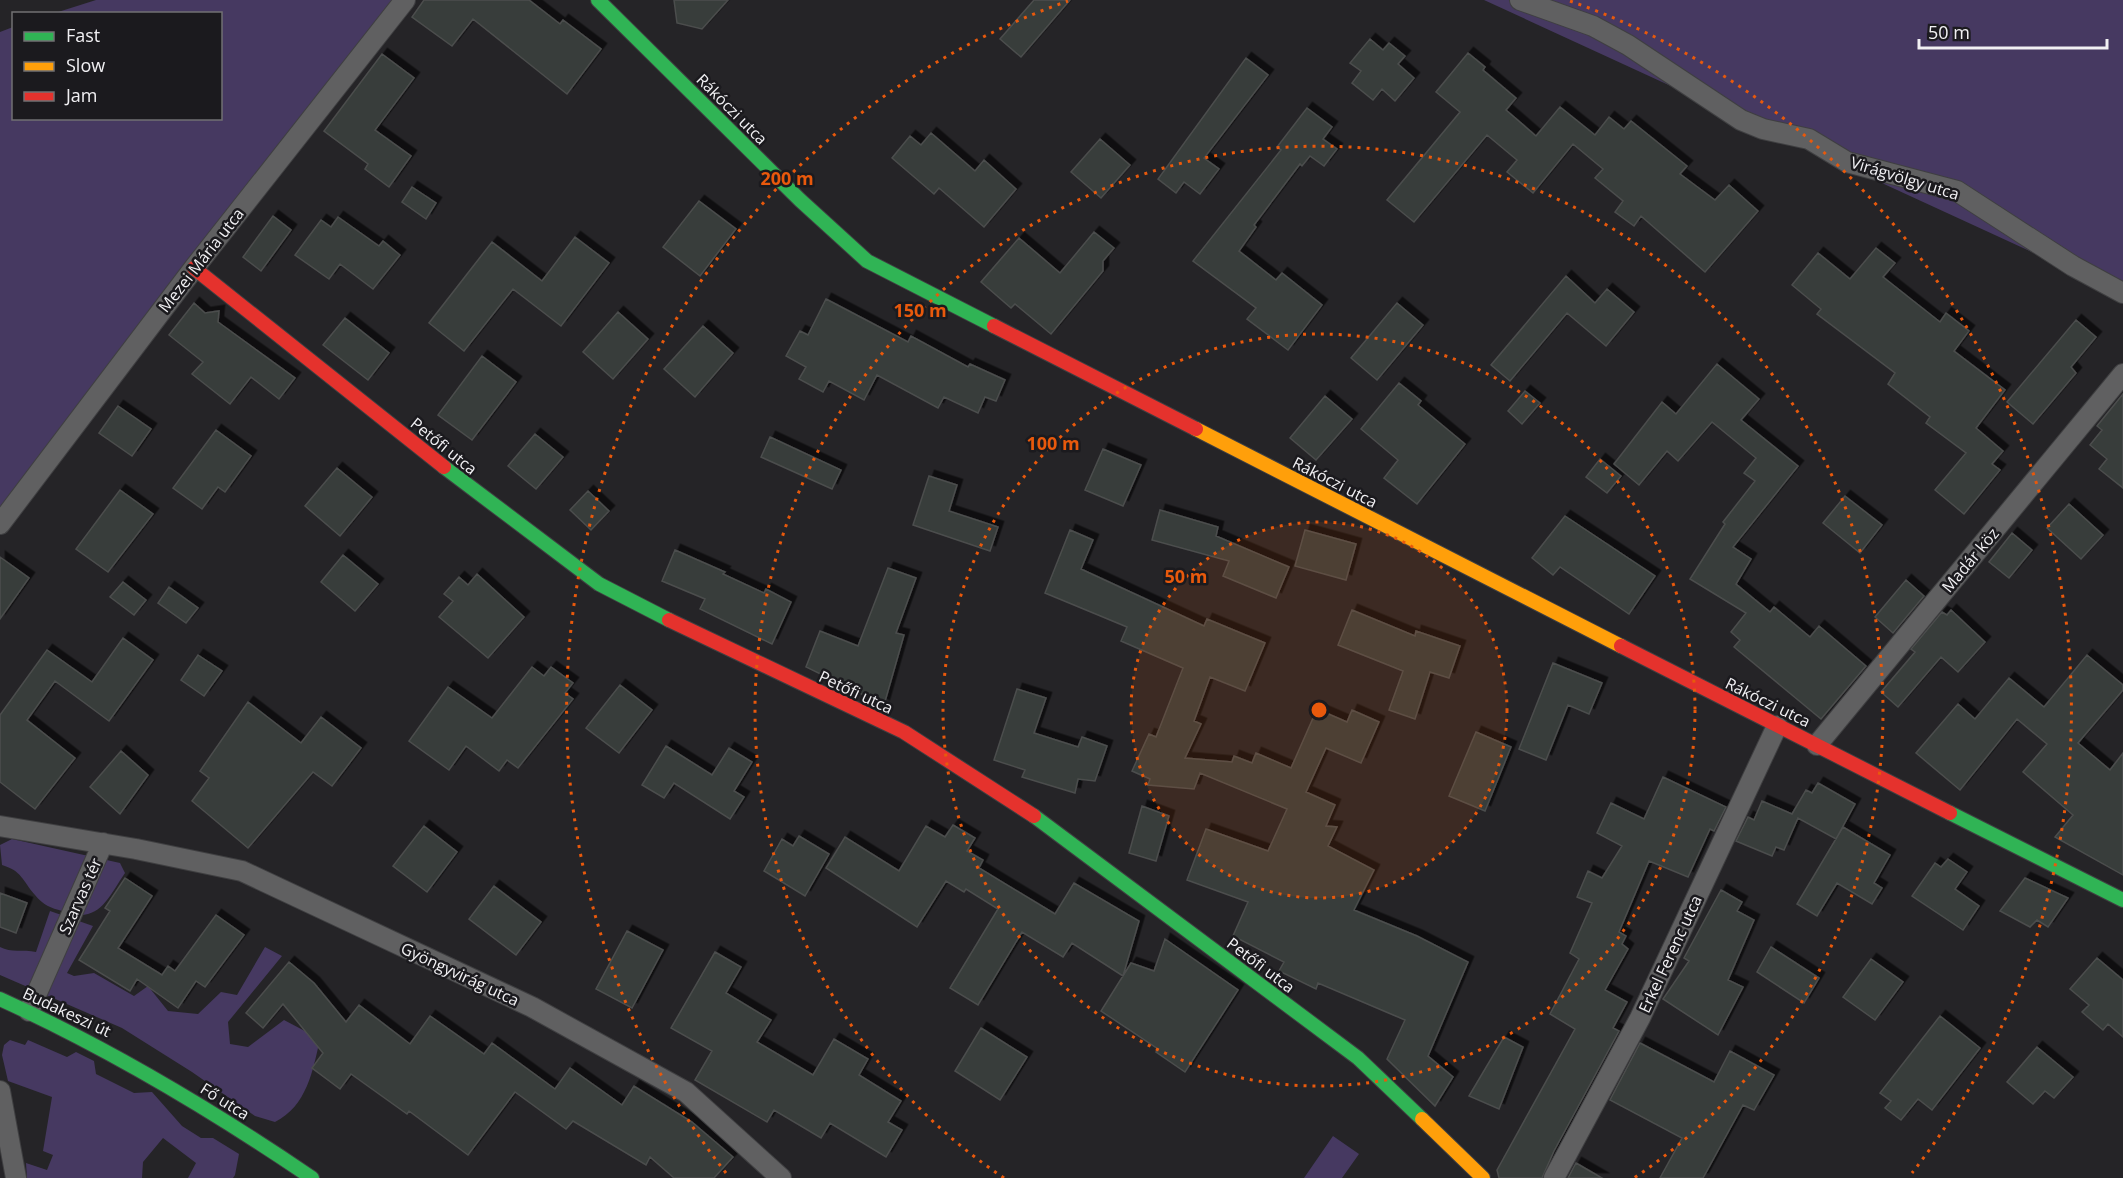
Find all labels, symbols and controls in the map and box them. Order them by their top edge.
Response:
legend [12,12,222,120]
scale bar [1919,12,2106,50]
text: 50 m [1928,20,1970,44]
text: Fast [66,23,100,47]
text: Slow [66,53,105,77]
street label: Rákóczi utca [692,69,772,149]
text: Jam [64,83,98,107]
street label: Virágvölgy utca [1848,151,1962,205]
text: 200 m [760,166,814,190]
street label: Mezei Mária utca [153,203,249,317]
text: 150 m [893,298,947,322]
street label: Petőfi utca [406,412,482,480]
text: 100 m [1026,431,1080,455]
street label: Rákóczi utca [1289,451,1381,513]
street label: Madár köz [1936,523,2004,597]
text: 50 m [1165,564,1207,588]
street label: Petőfi utca [815,665,897,719]
street label: Rákóczi utca [1722,672,1814,732]
centre of rings [1309,700,1329,720]
street label: Szarvas tér [53,854,107,938]
street label: Erkel Ferenc utca [1633,892,1707,1016]
street label: Petőfi utca [1223,932,1299,998]
street label: Gyöngyvirág utca [397,937,523,1011]
street label: Budakeszi út [19,982,115,1042]
street label: Fő utca [196,1077,254,1125]

